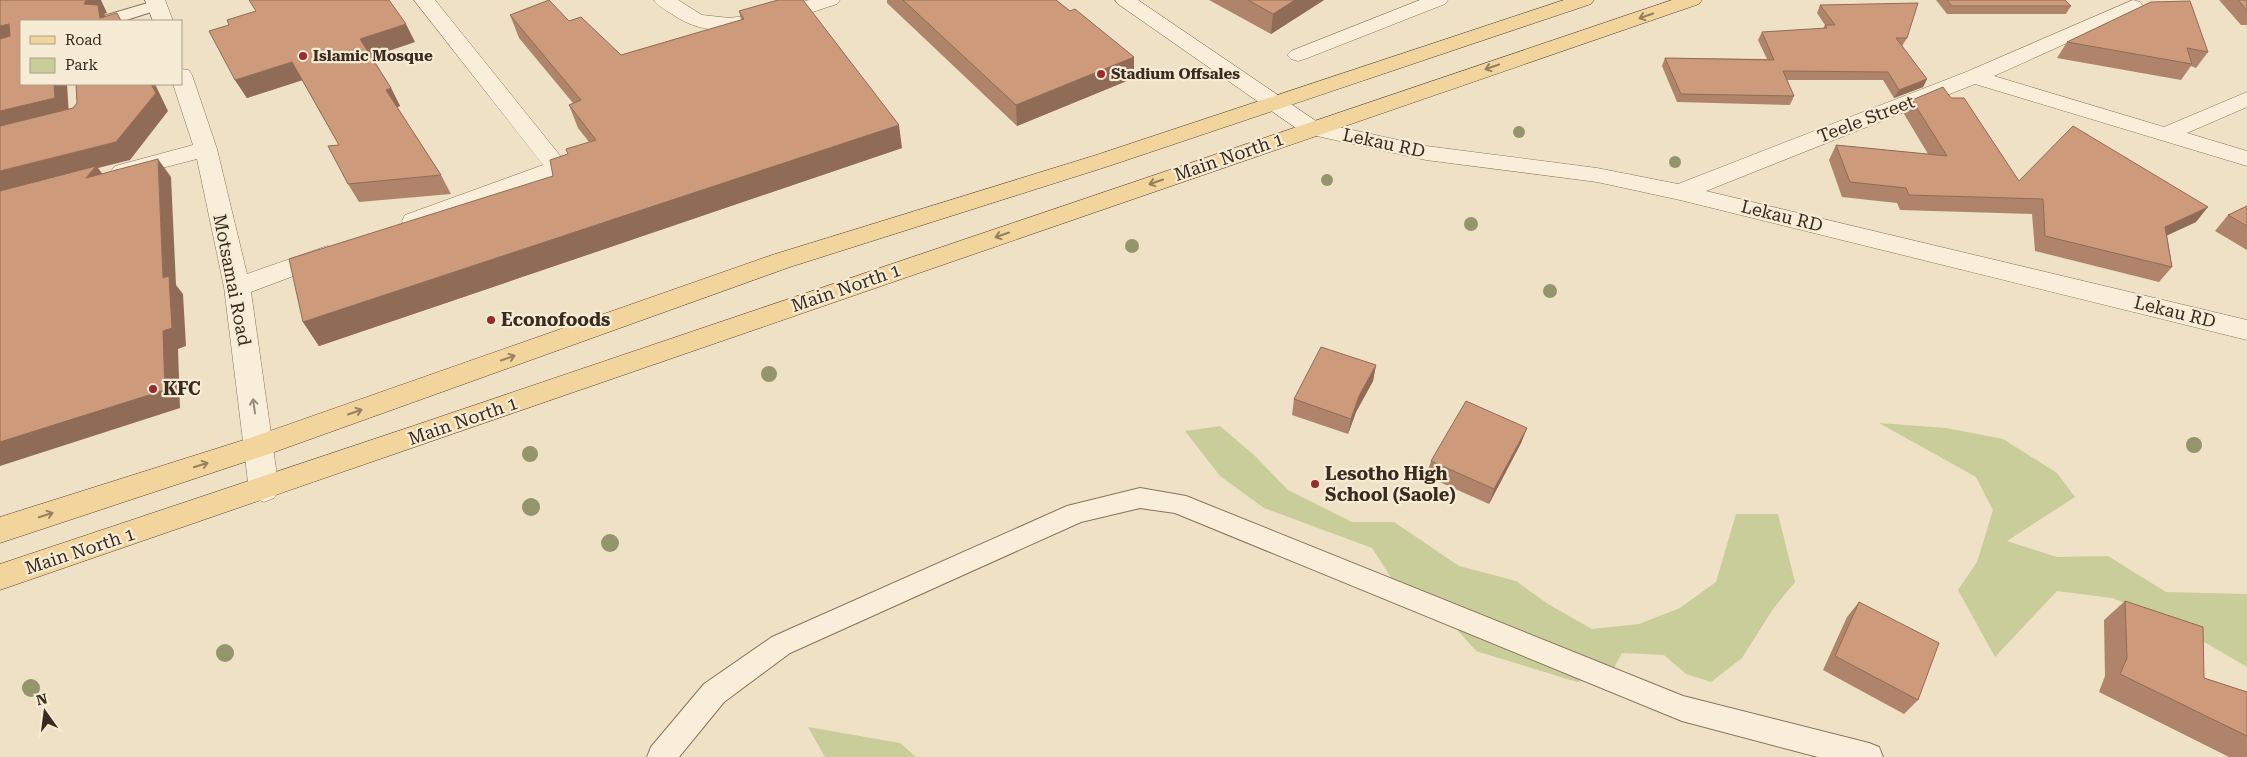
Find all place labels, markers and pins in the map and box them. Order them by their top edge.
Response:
place label: Islamic Mosque [313,47,433,65]
marker: Islamic Mosque [297,50,309,62]
place label: Stadium Offsales [1111,65,1240,83]
marker: Stadium Offsales [1095,68,1107,80]
place label: Econofoods [501,309,610,330]
marker: Econofoods [485,314,497,326]
place label: KFC [163,378,201,399]
marker: KFC [147,383,159,395]
place label: Lesotho High School (Saole) [1325,463,1456,505]
marker: Lesotho High School (Saole) [1309,478,1321,490]

